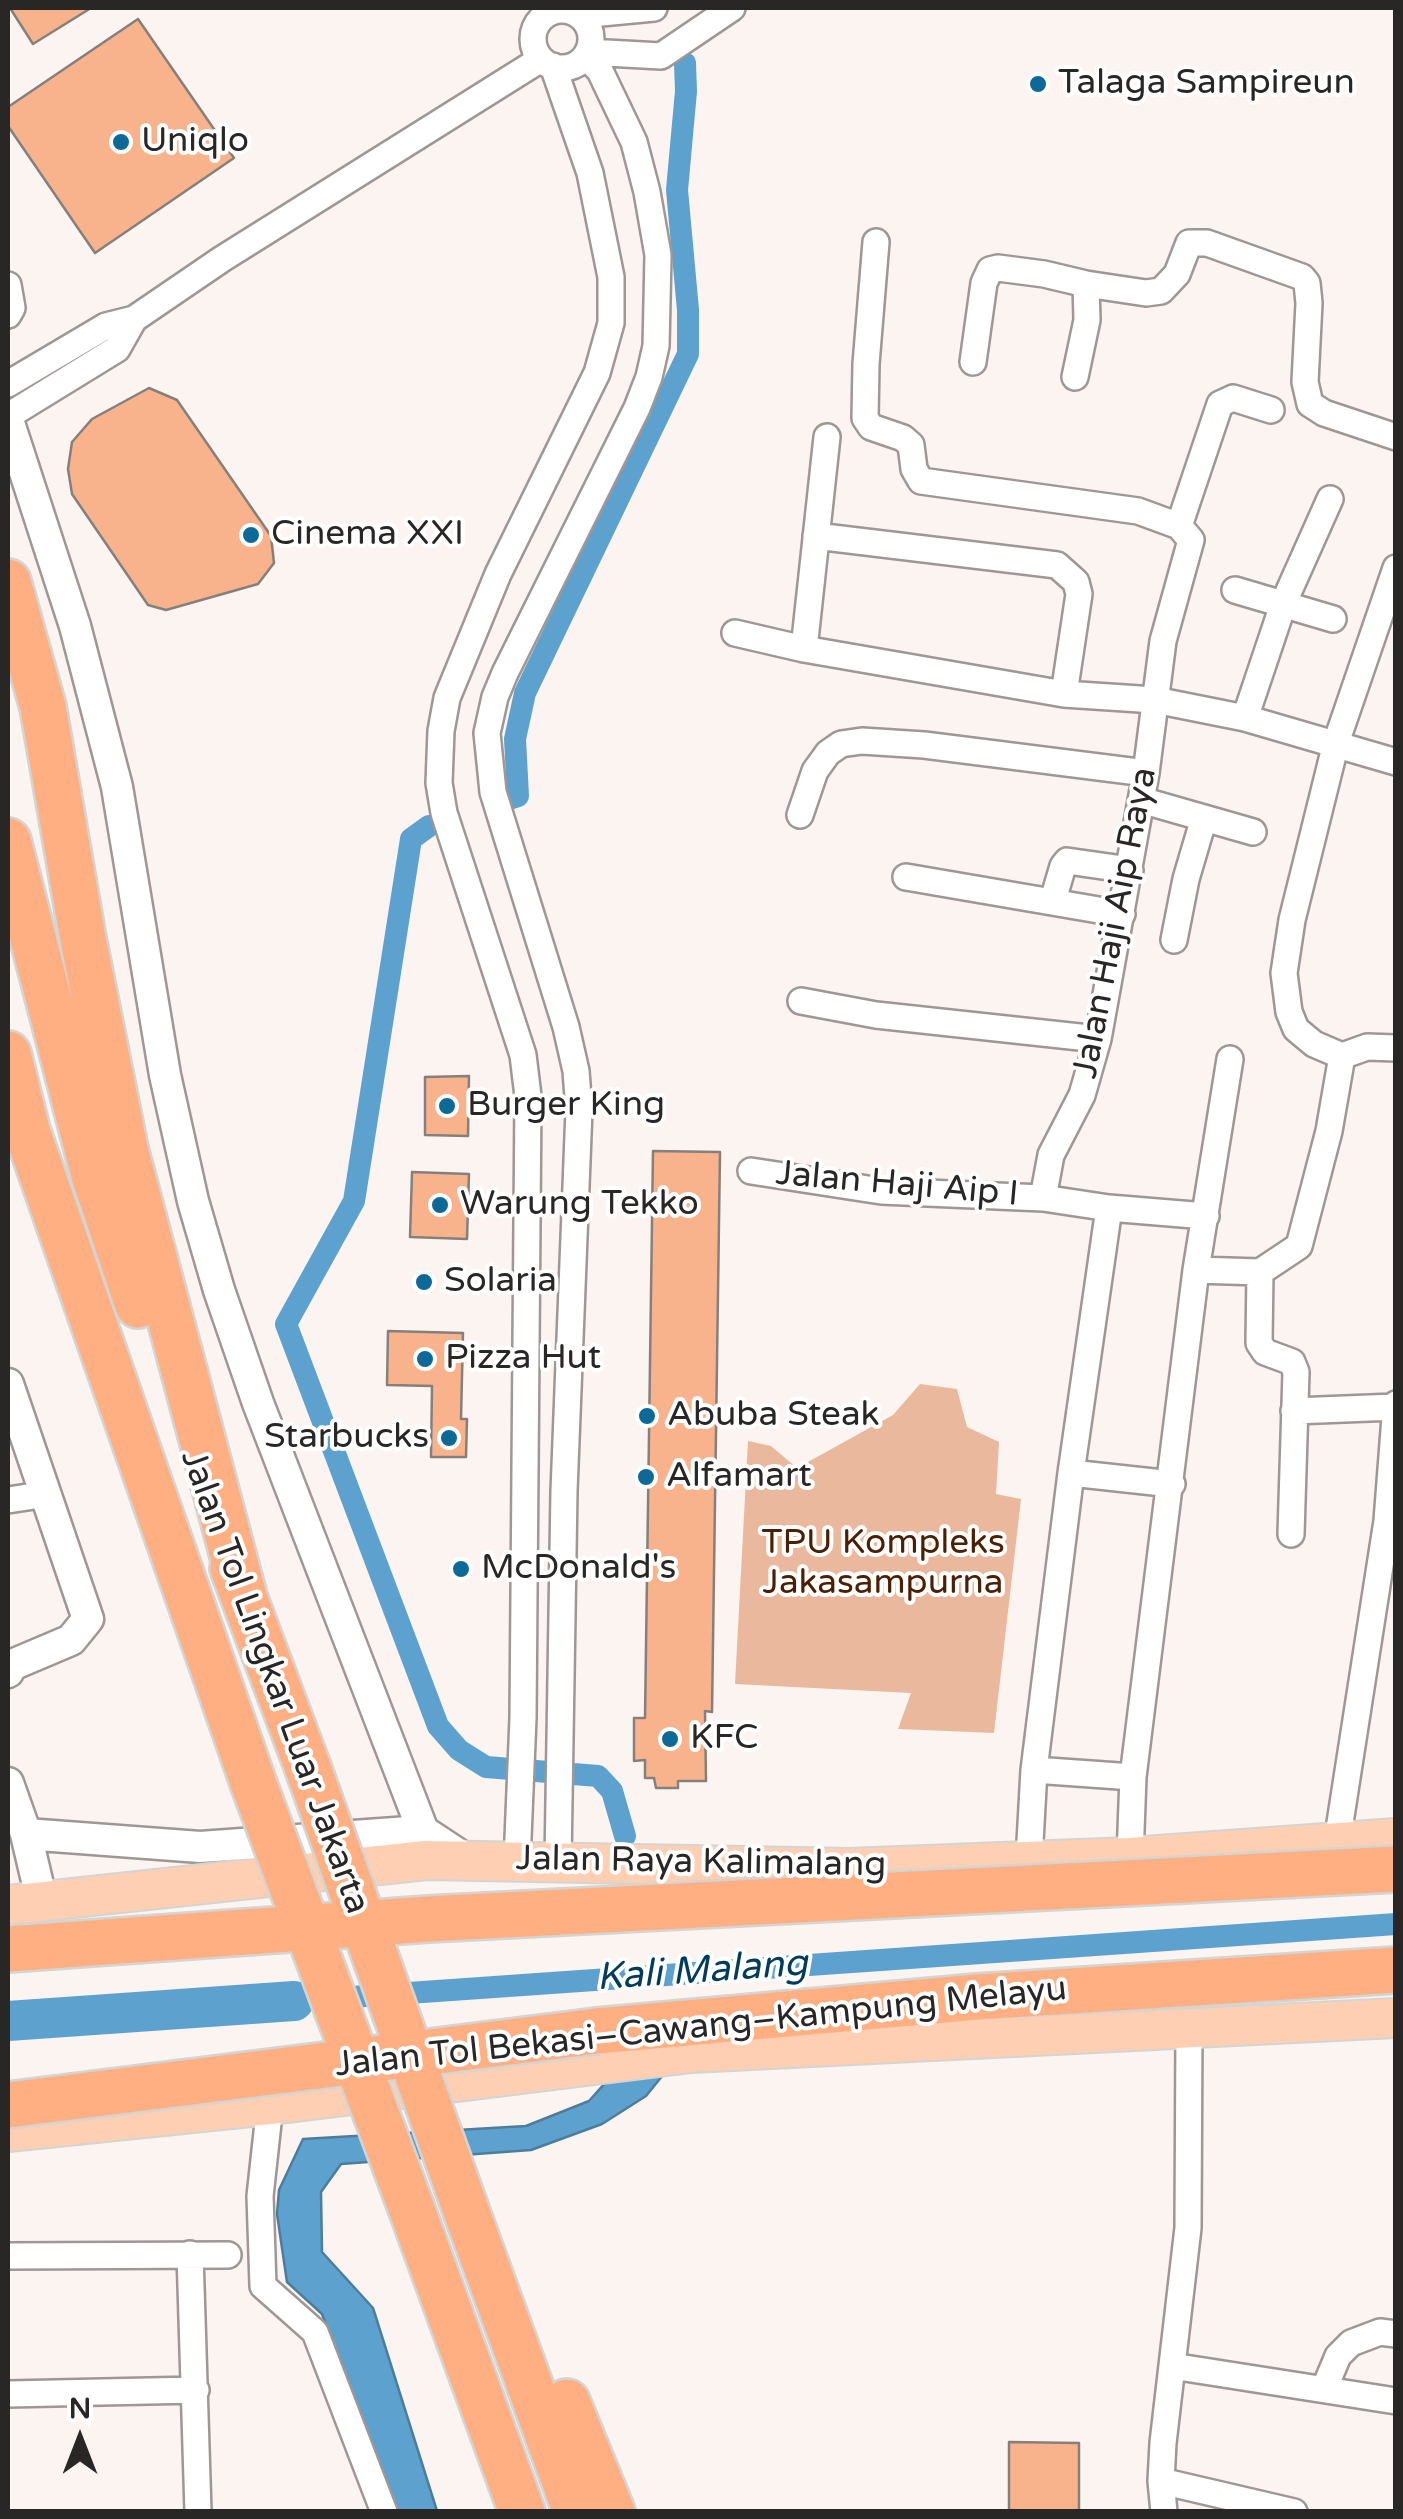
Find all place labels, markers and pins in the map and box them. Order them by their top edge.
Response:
place label: Talaga Sampireun [1058,63,1355,105]
marker: Talaga Sampireun [1027,73,1049,95]
place label: Uniqlo [141,121,249,163]
marker: Uniqlo [110,131,132,153]
place label: Cinema XXI [271,514,464,556]
marker: Cinema XXI [240,524,262,546]
place label: Burger King [467,1085,665,1127]
marker: Burger King [436,1095,458,1117]
place label: Warung Tekko [460,1184,699,1226]
marker: Warung Tekko [429,1194,451,1216]
place label: Solaria [444,1261,557,1303]
marker: Solaria [413,1271,435,1293]
place label: Pizza Hut [445,1338,601,1380]
marker: Pizza Hut [414,1348,436,1370]
place label: Abuba Steak [667,1395,880,1437]
marker: Abuba Steak [636,1405,658,1427]
place label: Starbucks [264,1417,429,1459]
marker: Starbucks [438,1427,460,1449]
place label: Alfamart [666,1456,812,1498]
marker: Alfamart [635,1466,657,1488]
place label: McDonald's [481,1548,676,1590]
marker: McDonald's [450,1558,472,1580]
place label: KFC [690,1718,758,1760]
marker: KFC [659,1728,681,1750]

